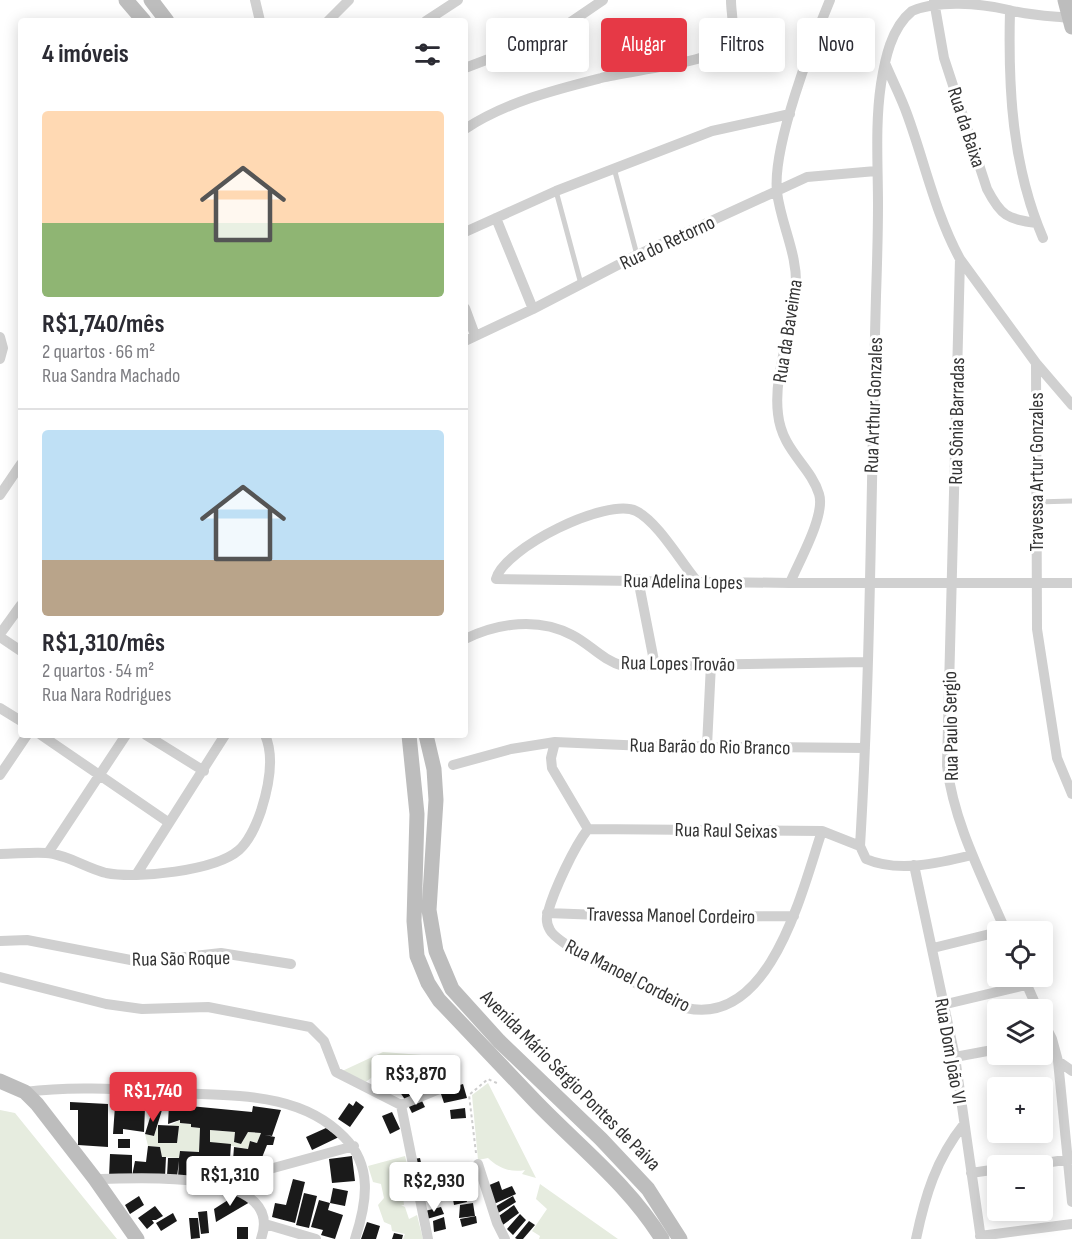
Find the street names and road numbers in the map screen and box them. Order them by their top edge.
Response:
street label: Rua da Baixa [942,84,990,171]
street label: Rua do Retorno [616,210,719,275]
street label: Rua da Baveima [768,278,808,384]
street label: Rua Arthur Gonzales [860,337,888,473]
street label: Rua Sônia Barradas [944,357,970,485]
street label: Travessa Artur Gonzales [1025,392,1049,552]
street label: Rua Adelina Lopes [623,569,743,595]
street label: Rua Lopes Trovão [621,651,735,677]
street label: Rua Paulo Sergio [938,671,964,781]
street label: Rua Barão do Rio Branco [629,734,791,760]
street label: Rua Raul Seixas [674,818,778,844]
street label: Travessa Manoel Cordeiro [586,903,755,929]
street label: Rua Manoel Cordeiro [561,934,694,1018]
street label: Rua São Roque [132,946,230,972]
street label: Avenida Mário Sérgio Pontes de Paiva [474,985,665,1176]
street label: Rua Dom João VI [929,996,971,1106]

